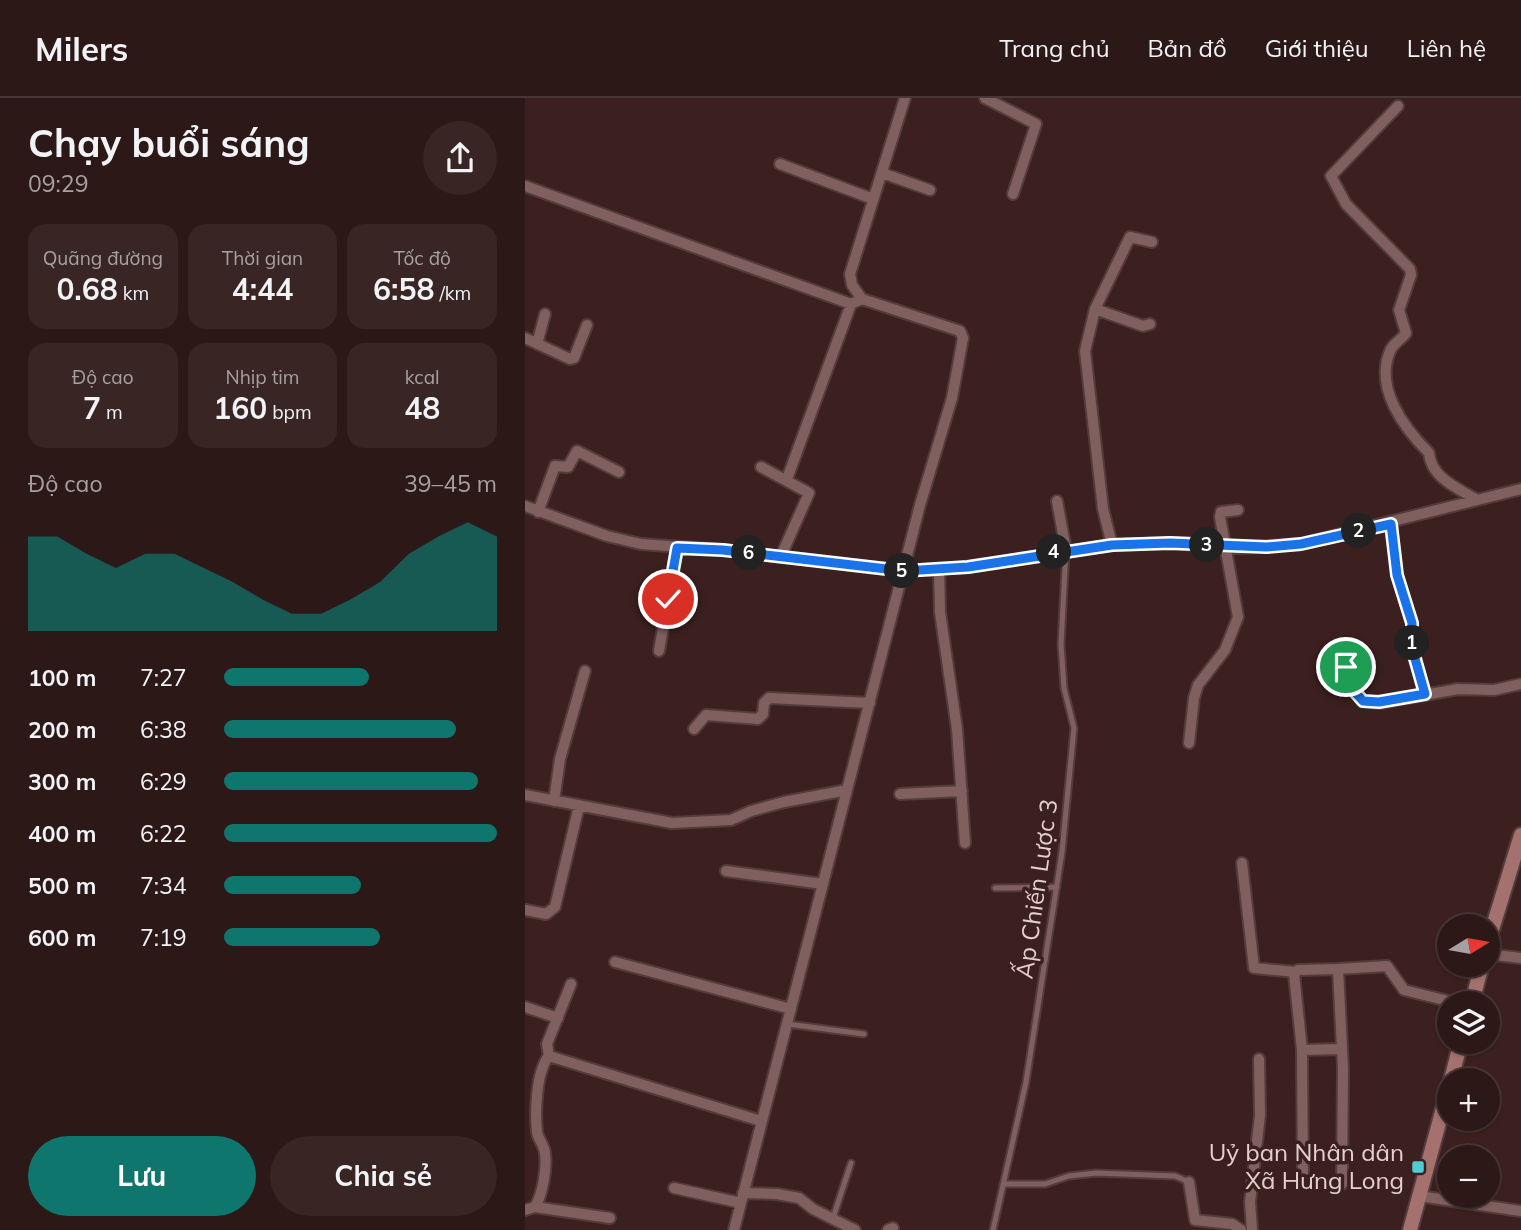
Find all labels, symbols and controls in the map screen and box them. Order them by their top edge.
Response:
text: Milers [35,28,128,69]
text: Trang chủ [999,33,1110,63]
text: Bản đồ [1148,33,1227,63]
text: Giới thiệu [1265,33,1369,63]
text: Liên hệ [1407,33,1486,63]
text: Chạy buổi sáng [28,119,310,167]
button: share [423,121,497,195]
text: 09:29 [28,169,88,198]
text: Quãng đường [43,246,163,270]
text: Thời gian [222,246,303,270]
text: Tốc độ [393,246,451,270]
text: 0.68 [56,270,118,308]
text: 4:44 [232,270,293,308]
text: 6:58 [373,270,434,308]
text: km [118,281,149,305]
text: /km [434,281,471,305]
text: Độ cao [72,365,134,389]
text: Nhịp tim [225,365,300,389]
text: kcal [405,365,440,389]
text: 7 [83,389,101,427]
text: 160 [213,389,267,427]
text: 48 [404,389,440,427]
text: m [101,400,123,424]
text: bpm [267,400,312,424]
text: Độ cao [28,469,103,498]
text: 39–45 m [404,469,497,498]
pin: 2 [1341,514,1377,548]
text: 2 [1353,518,1364,542]
pin: 3 [1189,528,1225,562]
text: 3 [1201,532,1212,556]
pin: 4 [1037,534,1071,570]
pin: 6 [731,536,767,570]
text: 4 [1048,539,1059,563]
text: 6 [743,540,754,564]
pin: 5 [885,554,919,588]
text: 5 [896,558,907,582]
pin [638,569,698,629]
icon: check [649,580,687,618]
pin: 1 [1395,626,1429,660]
text: 1 [1406,630,1417,654]
pin [1316,637,1376,697]
icon: arrive [1327,648,1365,686]
text: 100 m [28,663,96,692]
text: 7:27 [140,663,187,692]
text: 200 m [28,715,96,744]
text: 6:38 [140,715,187,744]
text: 300 m [28,767,96,796]
text: 6:29 [140,767,187,796]
street label: Ấp Chiến Lược 3 [1009,797,1063,980]
text: 400 m [28,819,96,848]
text: 6:22 [140,819,187,848]
text: 500 m [28,871,96,900]
text: 7:34 [140,871,187,900]
north arrow [1437,914,1500,976]
map controls [1437,914,1500,1208]
text: 600 m [28,923,96,952]
text: 7:19 [140,923,187,952]
button: layers [1437,991,1500,1054]
button: + [1437,1068,1500,1131]
button: Lưu [28,1136,256,1216]
button: Chia sẻ [270,1136,497,1216]
place label: Uỷ ban Nhân dân Xã Hưng Long [1209,1137,1404,1195]
button: − [1437,1145,1500,1208]
marker: Uỷ ban Nhân dân Xã Hưng Long [1410,1159,1426,1175]

